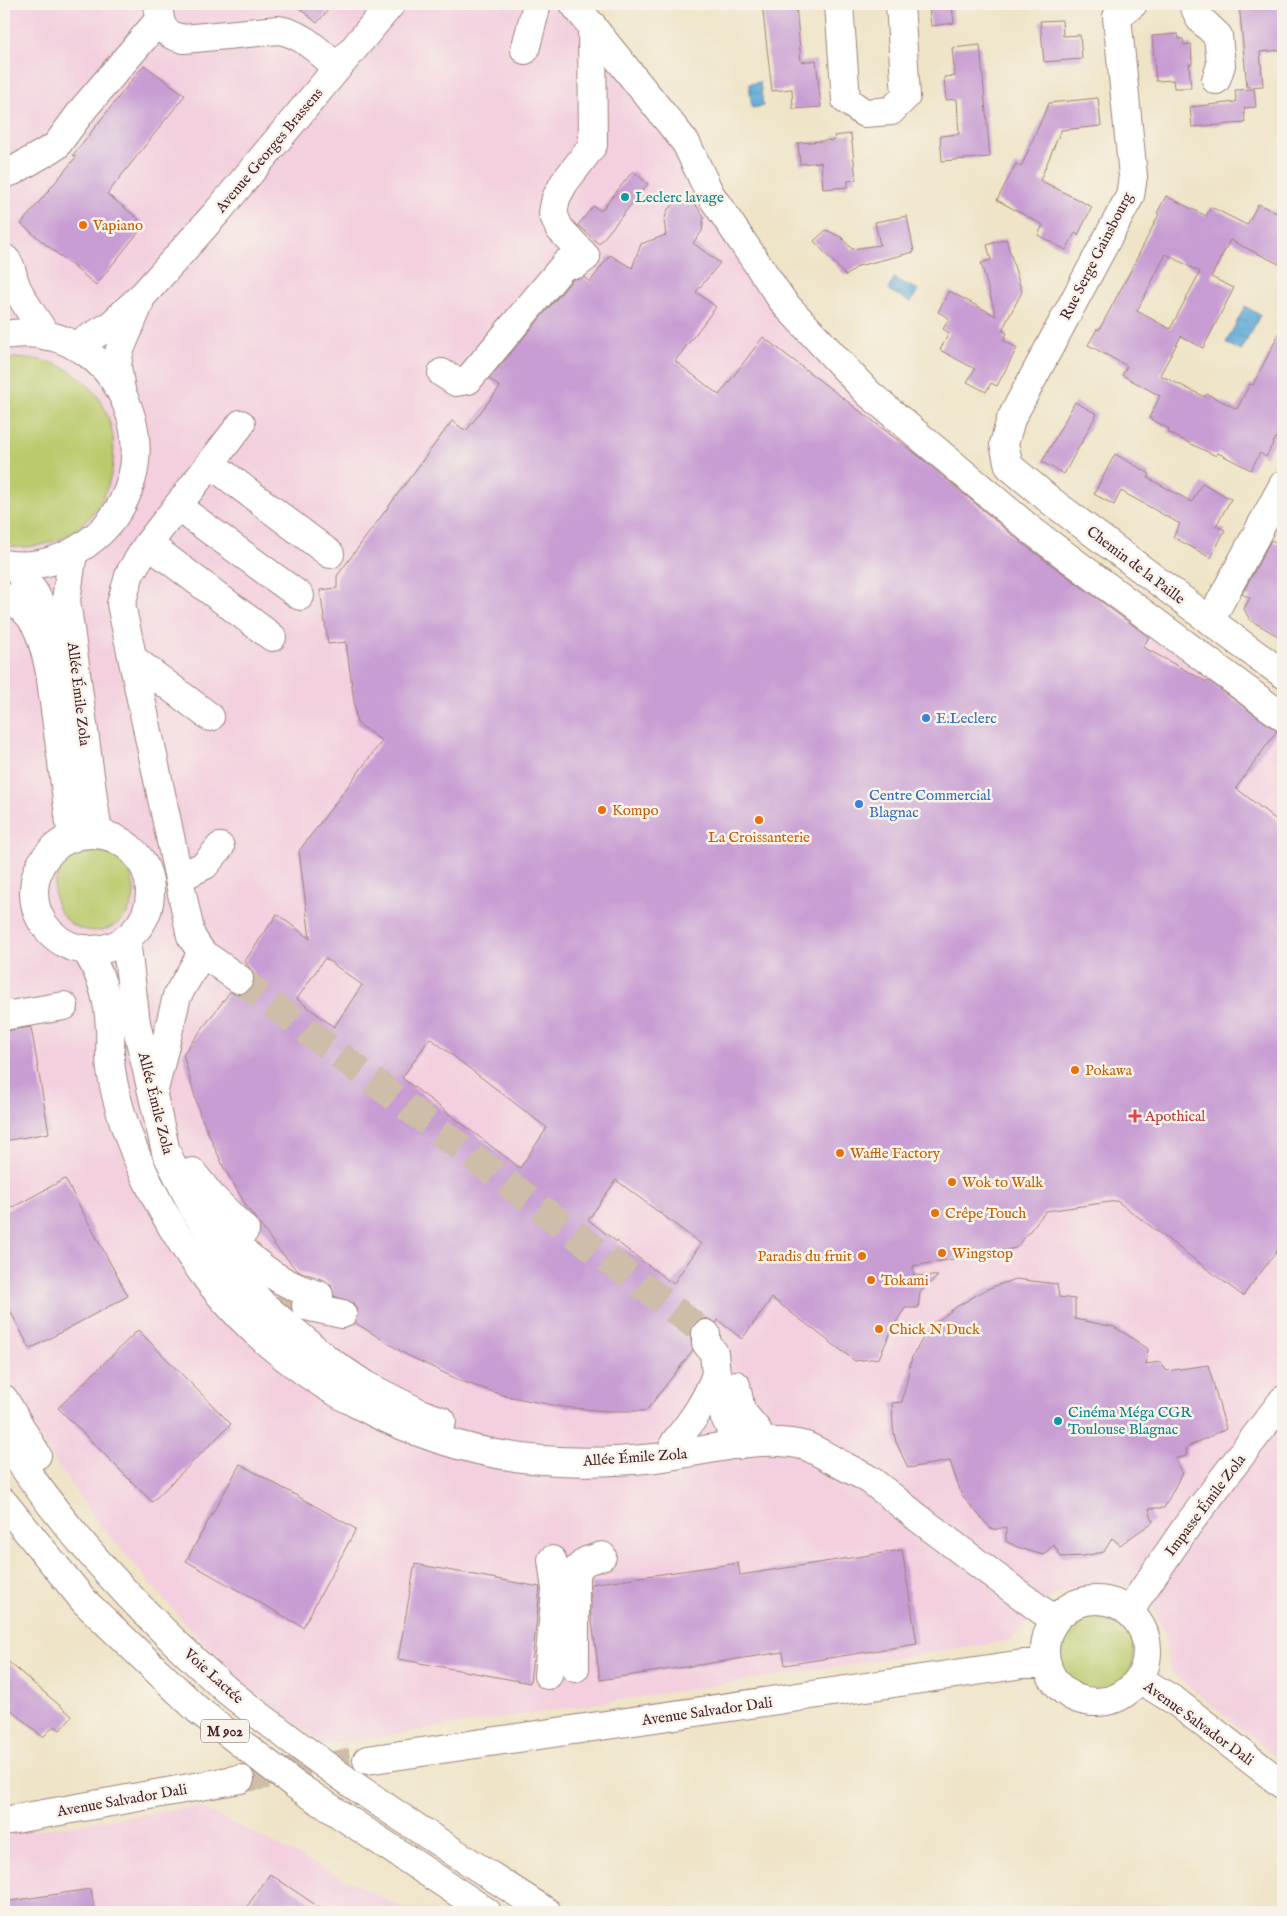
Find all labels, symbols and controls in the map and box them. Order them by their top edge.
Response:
street label: Avenue Georges Brassens [211,84,327,218]
place label: Leclerc lavage [635,188,724,207]
street label: Rue Serge Gainsbourg [1056,188,1137,323]
marker: Leclerc lavage [619,191,631,203]
place label: Vapiano [92,216,143,235]
marker: Vapiano [77,219,89,231]
street label: Chemin de la Paille [1083,522,1189,609]
street label: Allée Émile Zola [63,640,94,748]
place label: E.Leclerc [936,709,997,728]
marker: E.Leclerc [920,712,932,724]
place label: Centre Commercial Blagnac [869,786,992,822]
marker: Centre Commercial Blagnac [853,798,865,810]
place label: Kompo [612,801,659,820]
marker: Kompo [596,804,608,816]
marker: La Croissanterie [753,814,765,826]
place label: La Croissanterie [708,828,810,847]
street label: Allée Émile Zola [133,1049,178,1157]
place label: Pokawa [1085,1061,1133,1080]
marker: Pokawa [1069,1064,1081,1076]
place label: Apothical [1144,1107,1206,1126]
marker: Apothical [1129,1110,1141,1122]
place label: Waffle Factory [850,1144,941,1163]
marker: Waffle Factory [834,1147,846,1159]
place label: Wok to Walk [962,1173,1044,1192]
marker: Wok to Walk [946,1176,958,1188]
place label: Crêpe Touch [945,1204,1026,1223]
marker: Crêpe Touch [929,1207,941,1219]
place label: Wingstop [952,1244,1013,1263]
place label: Paradis du fruit [757,1247,852,1266]
marker: Wingstop [936,1247,948,1259]
marker: Paradis du fruit [856,1250,868,1262]
place label: Tokami [881,1271,929,1290]
marker: Tokami [865,1274,877,1286]
place label: Chick N Duck [889,1320,981,1339]
marker: Chick N Duck [873,1323,885,1335]
place label: Cinéma Méga CGR Toulouse Blagnac [1068,1403,1192,1439]
marker: Cinéma Méga CGR Toulouse Blagnac [1052,1415,1064,1427]
street label: Allée Émile Zola [581,1444,688,1471]
street label: Impasse Émile Zola [1161,1450,1250,1560]
street label: Voie Lactée [179,1644,247,1708]
street label: Avenue Salvador Dali [1139,1676,1258,1770]
street label: Avenue Salvador Dali [640,1693,774,1730]
road number: M 902 [201,1720,249,1742]
street label: Avenue Salvador Dali [55,1780,189,1821]

